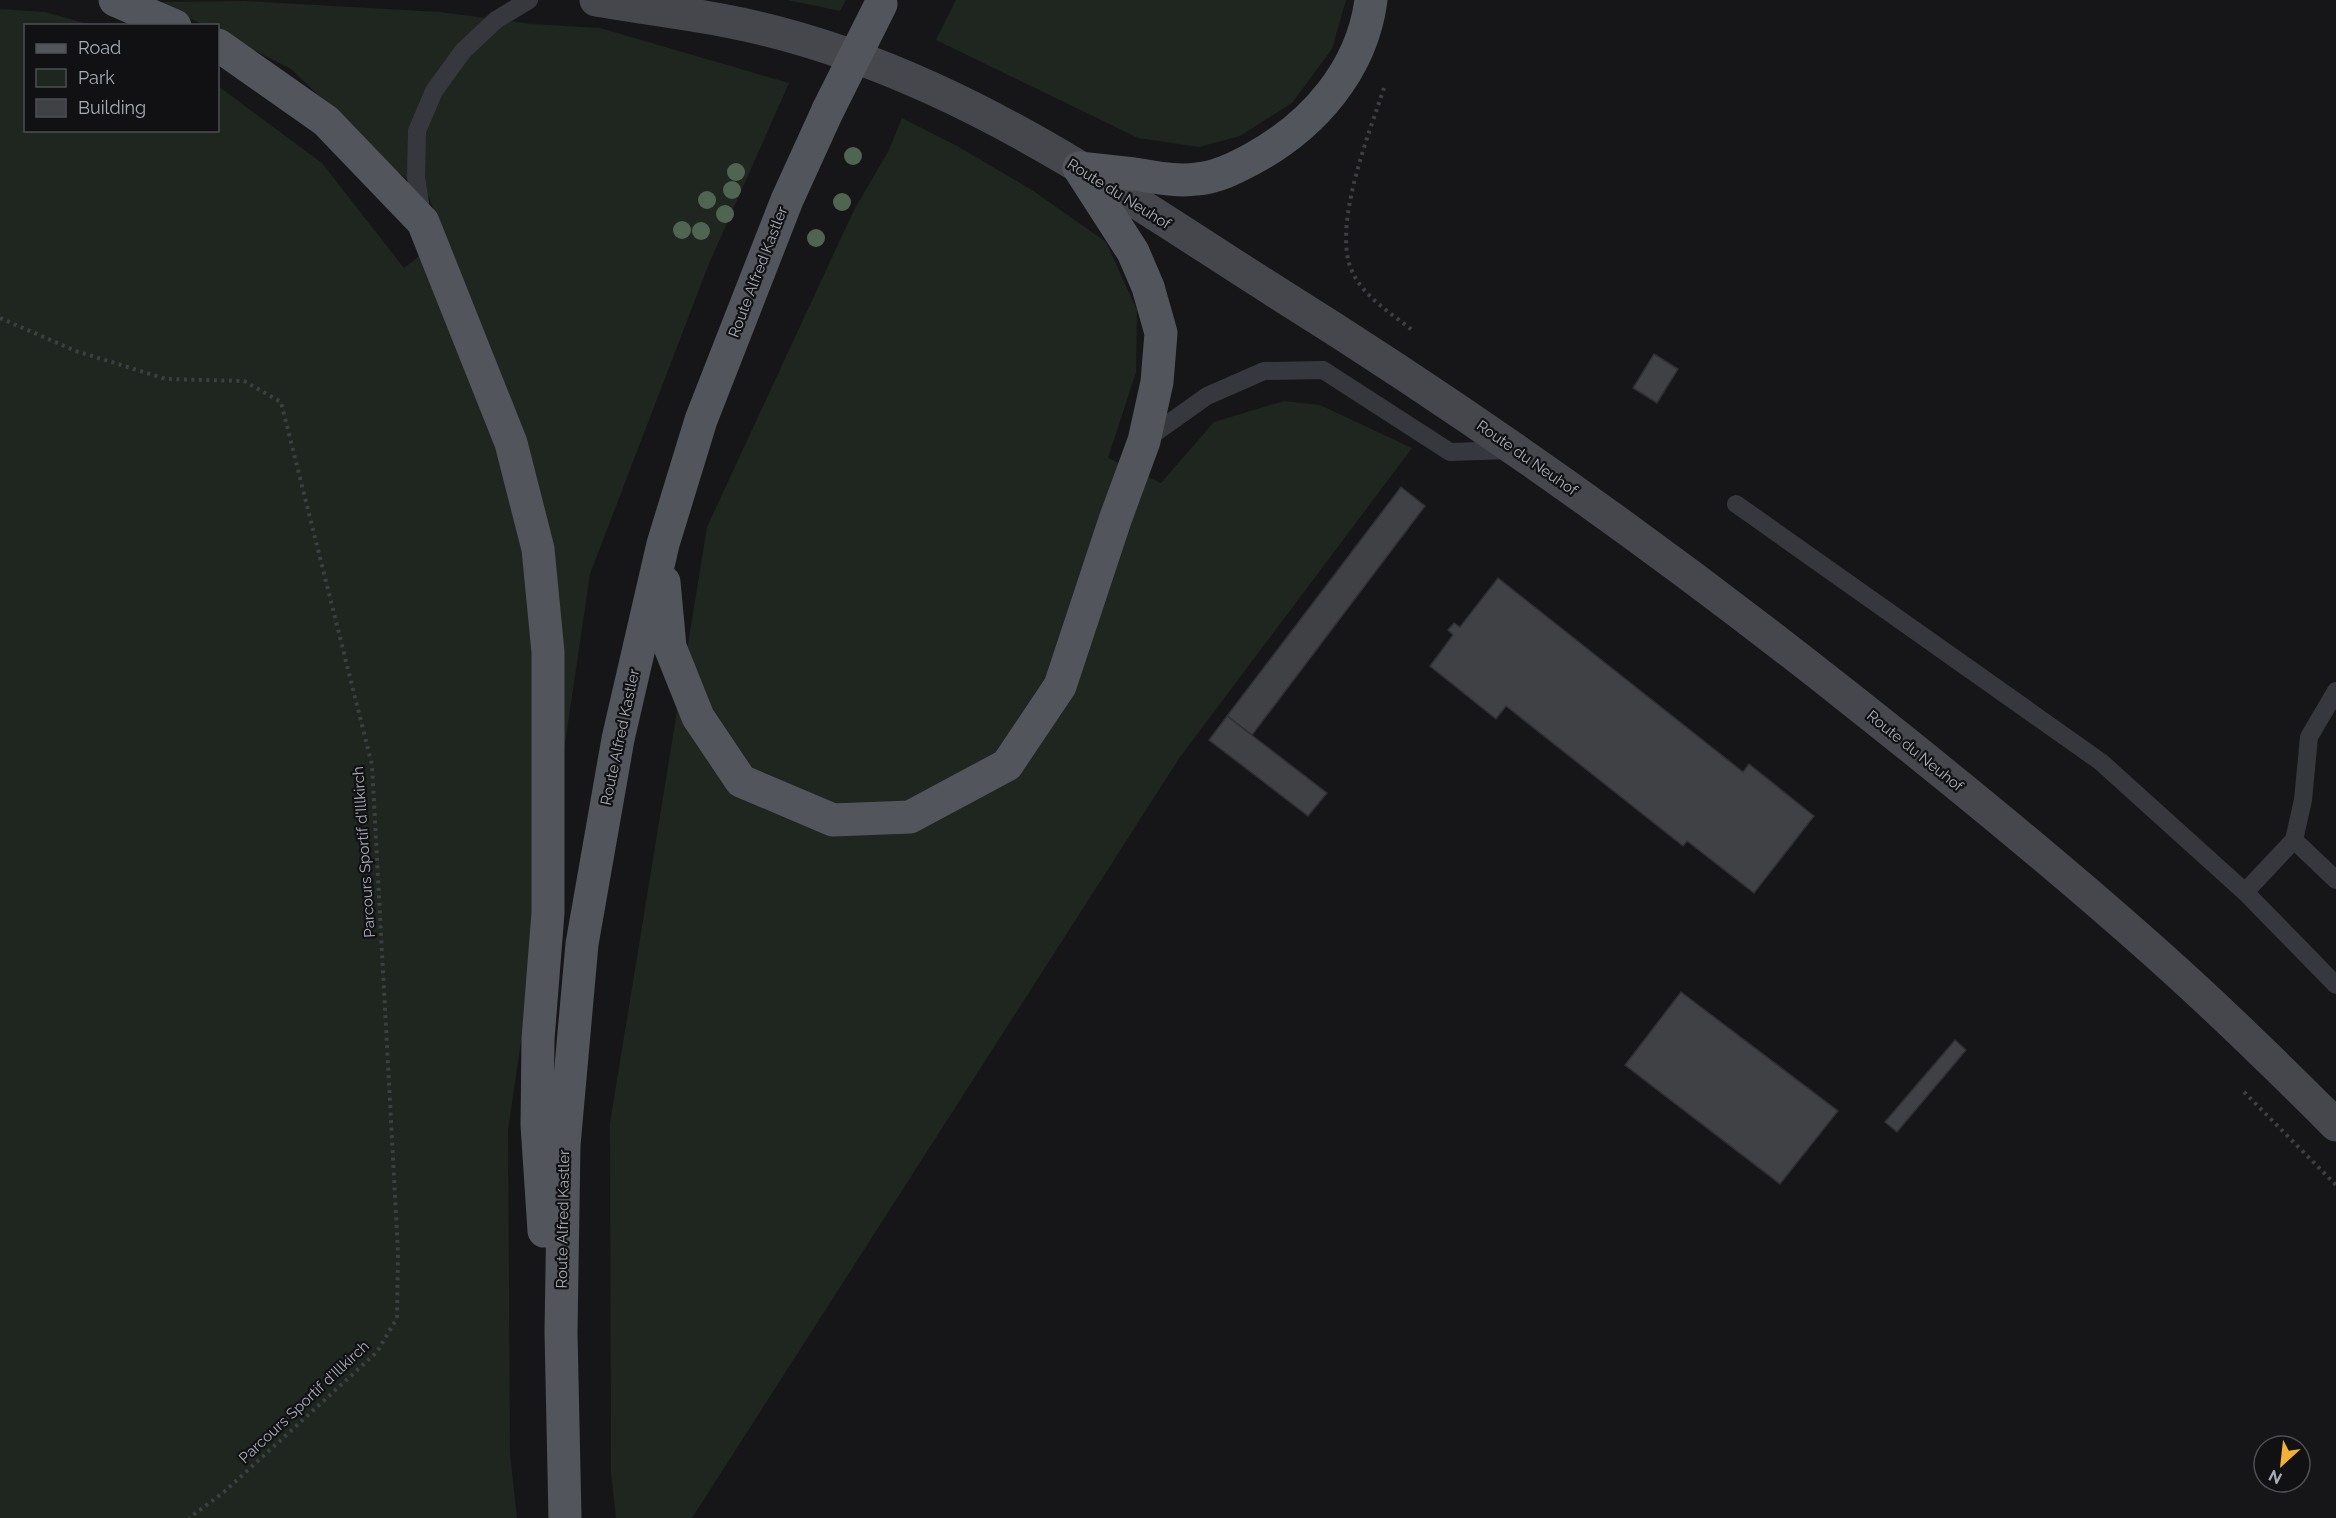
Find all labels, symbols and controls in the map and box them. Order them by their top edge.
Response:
legend [24,24,219,132]
text: Road [78,37,121,58]
text: Park [78,67,115,88]
text: Building [78,97,146,118]
street label: Route du Neuhof [1064,155,1175,234]
street label: Route Alfred Kastler [725,203,792,340]
street label: Route du Neuhof [1473,417,1582,500]
street label: Route Alfred Kastler [597,667,643,807]
street label: Route du Neuhof [1863,707,1968,796]
street label: Parcours Sportif d'Illkirch [349,766,379,938]
street label: Route Alfred Kastler [553,1149,573,1289]
street label: Parcours Sportif d'Illkirch [235,1337,373,1467]
north arrow [2252,1434,2312,1494]
text: N [2266,1466,2285,1488]

